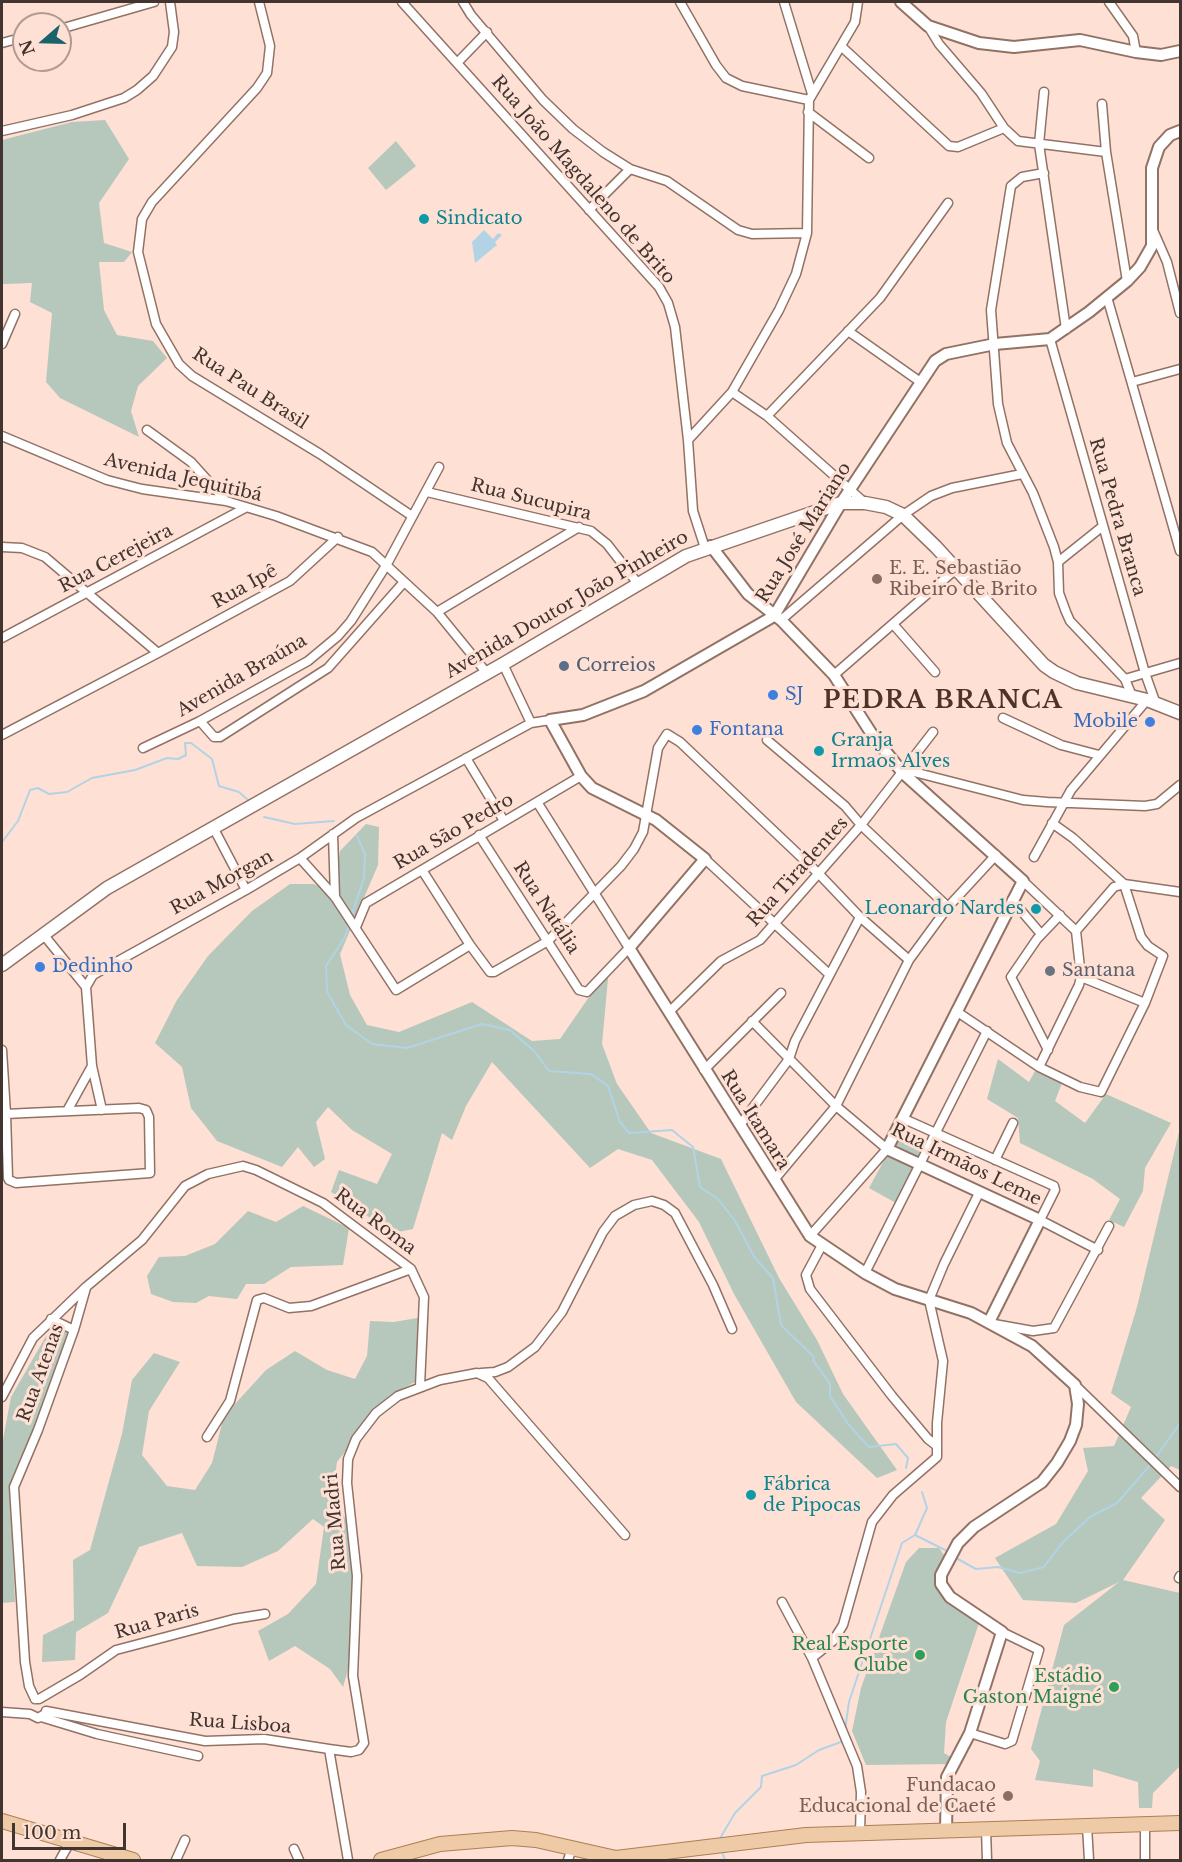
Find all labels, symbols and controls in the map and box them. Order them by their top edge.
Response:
north arrow [12,12,72,72]
text: N [15,37,39,58]
street label: Rua João Magdaleno de Brito [487,71,679,289]
place label: Sindicato [436,208,523,230]
marker: Sindicato [417,212,431,226]
street label: Rua Pau Brasil [188,344,312,434]
street label: Rua Pedra Branca [1084,435,1150,599]
street label: Avenida Jequitibá [102,449,264,507]
street label: Rua José Mariano [752,459,856,607]
street label: Rua Sucupira [468,475,594,525]
street label: Rua Cerejeira [56,520,176,598]
street label: Avenida Doutor João Pinheiro [442,526,692,684]
place label: E. E. Sebastião Ribeiro de Brito [889,558,1038,600]
street label: Rua Ipê [209,560,281,614]
marker: E. E. Sebastião Ribeiro de Brito [870,572,884,586]
street label: Avenida Braúna [173,630,311,722]
place label: Correios [576,655,656,677]
marker: Correios [557,659,571,673]
place label: SJ [785,684,804,706]
district label: PEDRA BRANCA [823,687,1063,715]
marker: SJ [766,688,780,702]
place label: Mobile [1073,711,1138,733]
marker: Mobile [1143,715,1157,729]
place label: Fontana [709,719,784,741]
marker: Fontana [690,723,704,737]
place label: Granja Irmaos Alves [831,730,950,772]
marker: Granja Irmaos Alves [812,744,826,758]
street label: Rua São Pedro [390,789,518,875]
street label: Rua Tiradentes [743,813,853,931]
street label: Rua Morgan [167,846,277,920]
street label: Rua Natália [508,858,584,958]
place label: Leonardo Nardes [864,898,1024,920]
marker: Leonardo Nardes [1029,902,1043,916]
place label: Dedinho [52,956,133,978]
marker: Dedinho [33,960,47,974]
place label: Santana [1062,960,1135,982]
marker: Santana [1043,964,1057,978]
street label: Rua Itamara [716,1066,794,1174]
street label: Rua Irmãos Leme [887,1119,1045,1211]
street label: Rua Roma [330,1184,420,1260]
street label: Rua Atenas [13,1321,69,1425]
street label: Rua Madri [321,1472,351,1572]
place label: Fábrica de Pipocas [763,1474,861,1516]
marker: Fábrica de Pipocas [744,1488,758,1502]
street label: Rua Paris [112,1600,202,1644]
place label: Real Esporte Clube [792,1634,908,1676]
marker: Real Esporte Clube [913,1648,927,1662]
place label: Estádio Gaston Maigné [963,1666,1102,1708]
marker: Estádio Gaston Maigné [1107,1680,1121,1694]
street label: Rua Lisboa [188,1710,292,1738]
place label: Fundacao Educacional de Caeté [799,1775,996,1818]
marker: Fundacao Educacional de Caeté [1001,1789,1015,1803]
scale bar [15,1811,129,1849]
text: 100 m [23,1822,81,1844]

